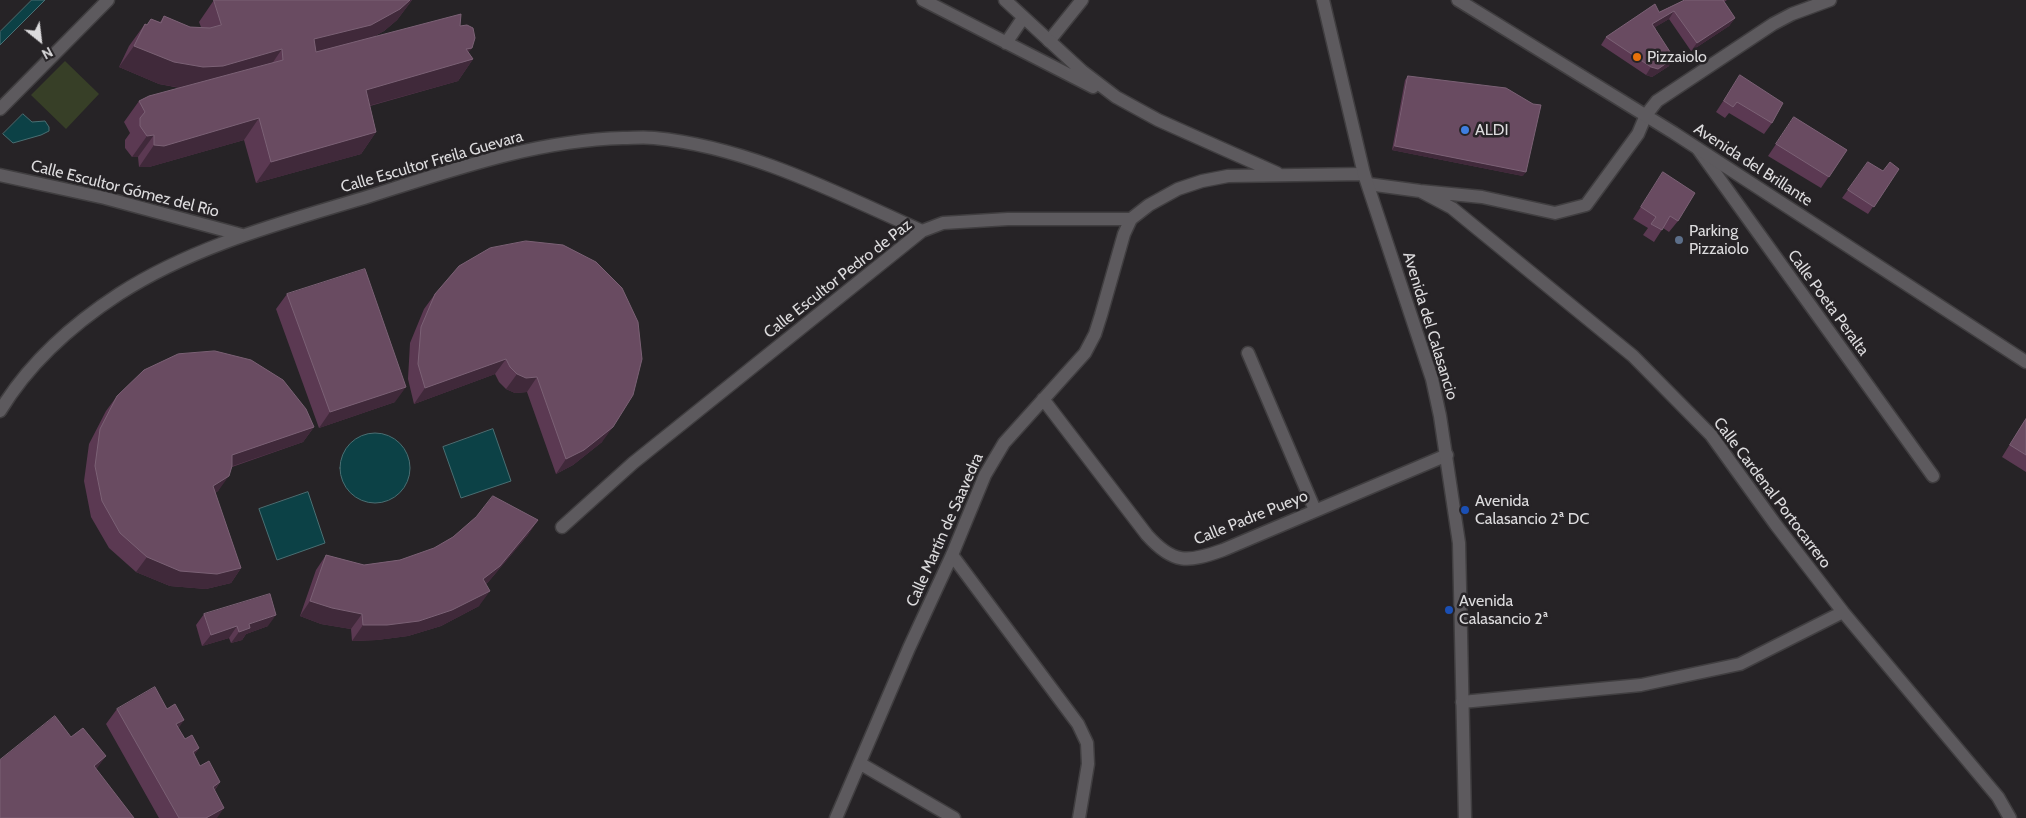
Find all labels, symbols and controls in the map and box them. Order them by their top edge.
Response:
north arrow [15,15,65,65]
text: N [39,43,56,63]
place label: Pizzaiolo [1647,47,1707,67]
marker: Pizzaiolo [1631,51,1643,63]
street label: Avenida del Brillante [1690,119,1816,211]
place label: ALDI [1475,120,1509,140]
marker: ALDI [1459,124,1471,136]
street label: Calle Escultor Freila Guevara [339,127,525,197]
street label: Calle Escultor Gómez del Río [29,156,221,222]
street label: Calle Escultor Pedro de Paz [760,215,916,343]
place label: Parking Pizzaiolo [1689,221,1749,259]
marker: Parking Pizzaiolo [1673,234,1685,246]
street label: Calle Poeta Peralta [1783,246,1873,360]
street label: Avenida del Calasancio [1398,250,1462,402]
street label: Calle Cardenal Portocarrero [1709,414,1835,572]
street label: Calle Martín de Saavedra [902,450,988,610]
street label: Calle Padre Pueyo [1191,486,1311,550]
place label: Avenida Calasancio 2ª DC [1475,491,1589,529]
marker: Avenida Calasancio 2ª DC [1459,504,1471,516]
place label: Avenida Calasancio 2ª [1459,591,1548,629]
marker: Avenida Calasancio 2ª [1443,604,1455,616]

